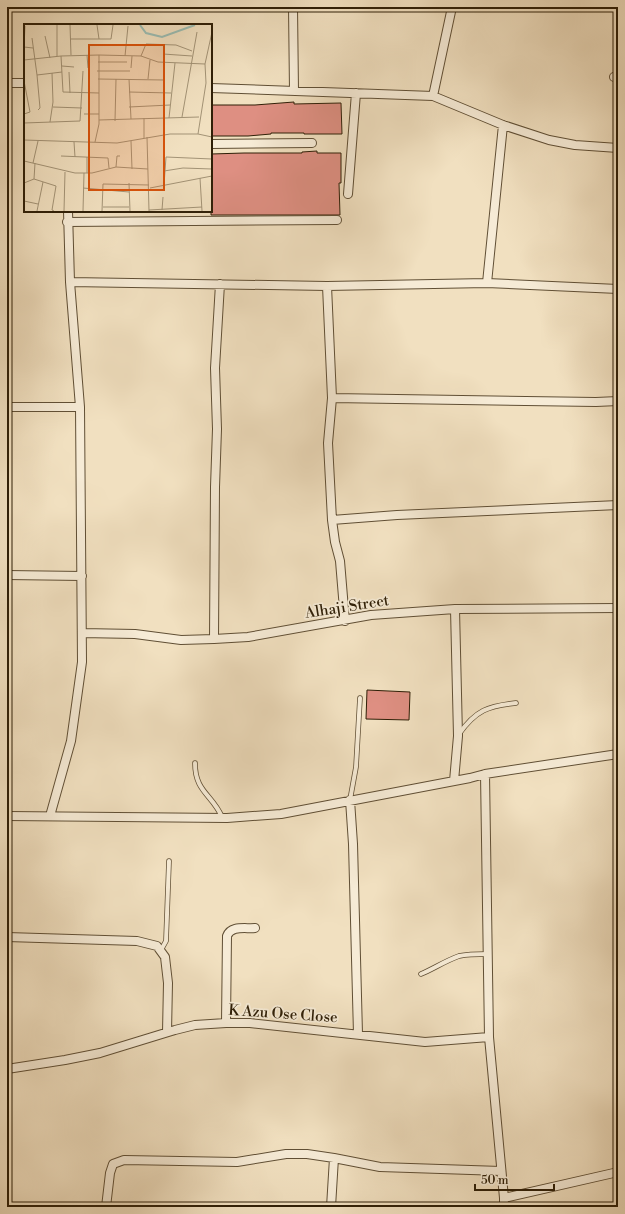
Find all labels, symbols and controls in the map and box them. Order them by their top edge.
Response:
inset map [24,24,212,212]
street label: Alhaji Street [303,591,391,623]
street label: K Azu Ose Close [228,1001,338,1027]
scale bar [475,1166,554,1192]
text: 50 m [481,1173,509,1188]

